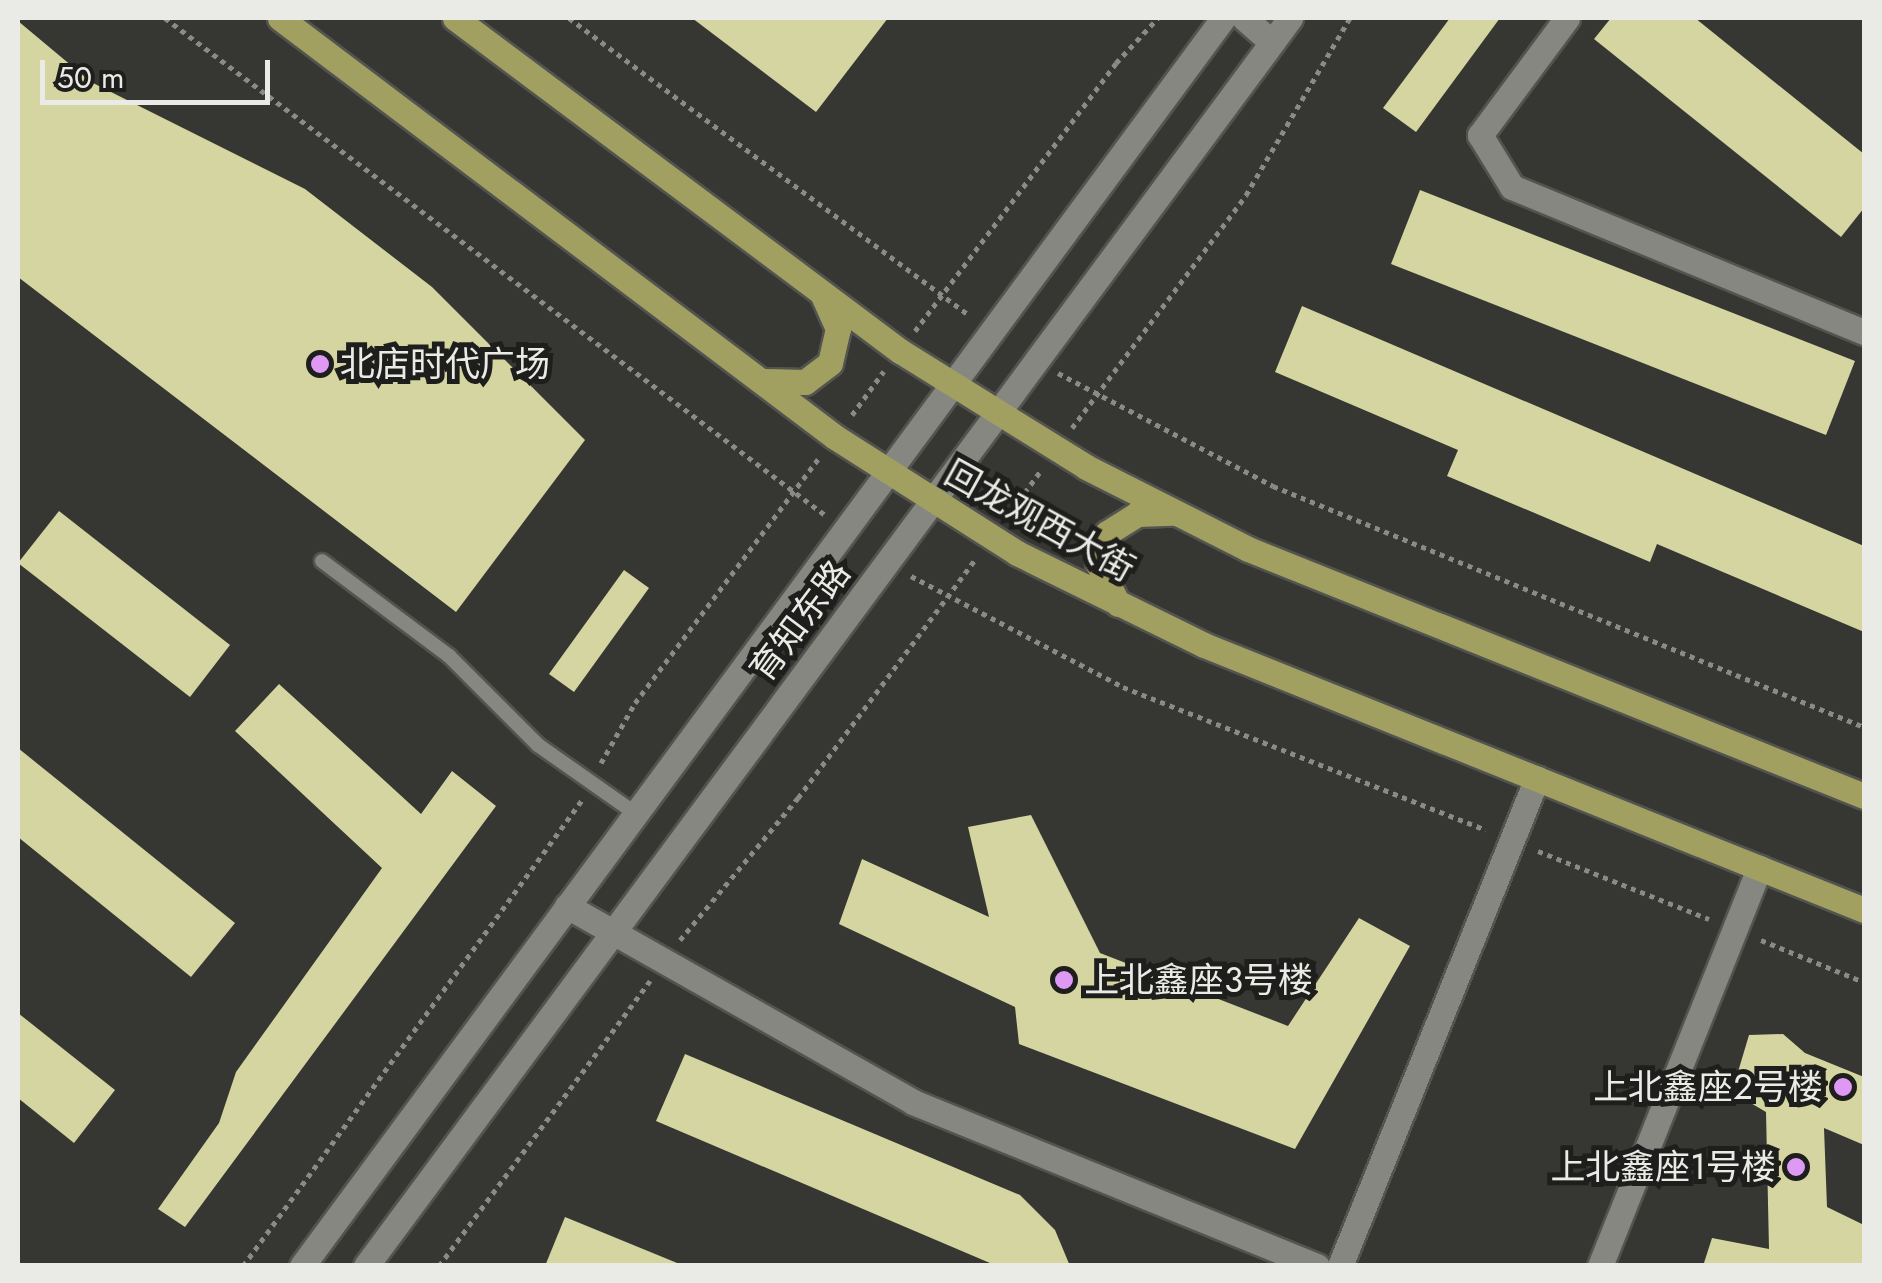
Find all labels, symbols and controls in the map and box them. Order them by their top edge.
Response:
scale bar [45,40,275,102]
text: 50 m [57,56,124,99]
place label: 北店时代广场 [340,343,550,385]
marker: 北店时代广场 [309,353,331,375]
street label: 回龙观西大街 [938,452,1142,590]
street label: 育知东路 [741,552,859,690]
place label: 上北鑫座3号楼 [1084,959,1313,1001]
marker: 上北鑫座3号楼 [1053,969,1075,991]
place label: 上北鑫座2号楼 [1593,1066,1823,1108]
marker: 上北鑫座2号楼 [1832,1076,1854,1098]
place label: 上北鑫座1号楼 [1550,1146,1776,1188]
marker: 上北鑫座1号楼 [1785,1156,1807,1178]

